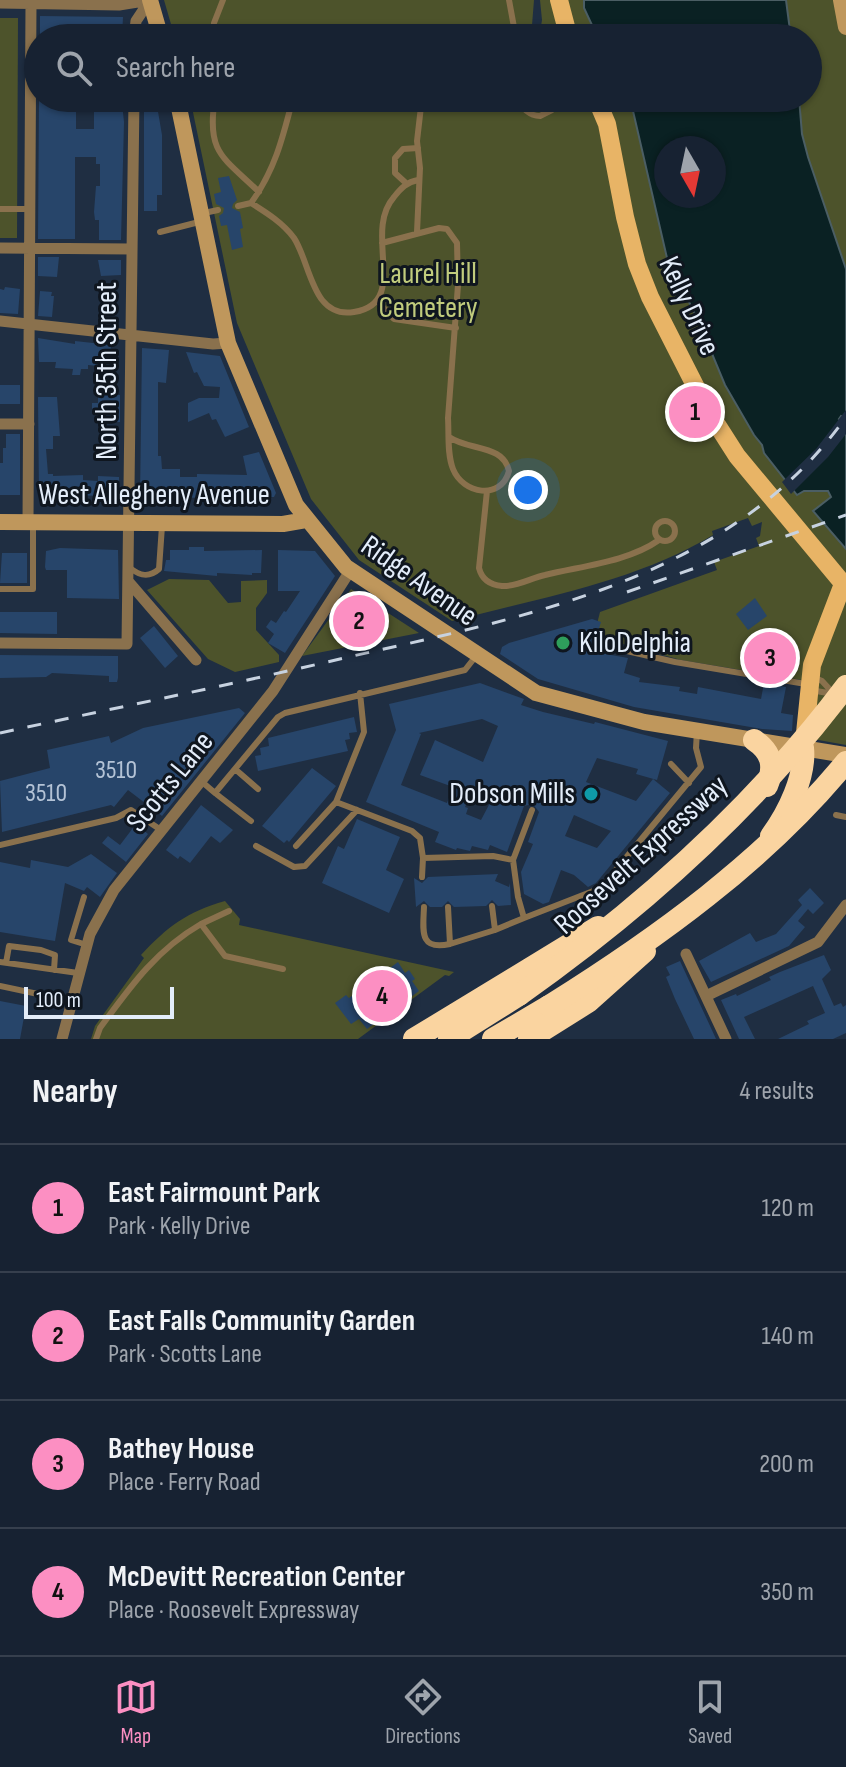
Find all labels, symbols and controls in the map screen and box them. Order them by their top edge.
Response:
search box [24,24,822,112]
icon: search [52,46,96,90]
text: Search here [116,50,235,86]
north arrow [654,136,726,208]
street label: Kelly Drive [650,251,728,361]
park label: Laurel Hill Cemetery [379,256,478,326]
street label: North 35th Street [89,282,125,460]
pin: 1 [669,382,721,442]
your location [508,470,548,510]
street label: West Allegheny Avenue [38,477,270,513]
street label: Ridge Avenue [354,528,484,634]
pin: 2 [333,591,385,651]
place label: KiloDelphia [579,625,691,661]
pin: 3 [744,628,796,688]
marker: KiloDelphia [554,634,572,652]
street label: Scotts Lane [119,725,221,839]
house number: 3510 [95,755,137,786]
street label: Roosevelt Expressway [547,767,735,942]
place label: Dobson Mills [449,776,575,812]
house number: 3510 [25,778,67,809]
marker: Dobson Mills [582,785,600,803]
pin: 4 [356,966,408,1026]
scale bar [24,983,174,1019]
text: 100 m [36,987,81,1014]
text: Nearby [32,1071,118,1112]
text: 4 results [739,1076,814,1107]
text: East Fairmount Park [108,1175,320,1211]
text: 1 [53,1193,63,1224]
text: 120 m [761,1193,814,1224]
text: Park · Kelly Drive [108,1211,250,1242]
text: East Falls Community Garden [108,1303,415,1339]
text: 2 [52,1321,64,1352]
text: 140 m [762,1321,814,1352]
text: Park · Scotts Lane [108,1339,262,1370]
text: Bathey House [108,1431,254,1467]
text: 3 [52,1449,64,1480]
text: 200 m [759,1449,814,1480]
text: Place · Ferry Road [108,1467,261,1498]
text: McDevitt Recreation Center [108,1559,405,1595]
text: 4 [52,1577,64,1608]
text: 350 m [760,1577,814,1608]
text: Place · Roosevelt Expressway [108,1595,359,1626]
tab: Map [114,1675,158,1750]
tab: Directions [385,1675,461,1750]
tab: Saved [688,1675,732,1750]

